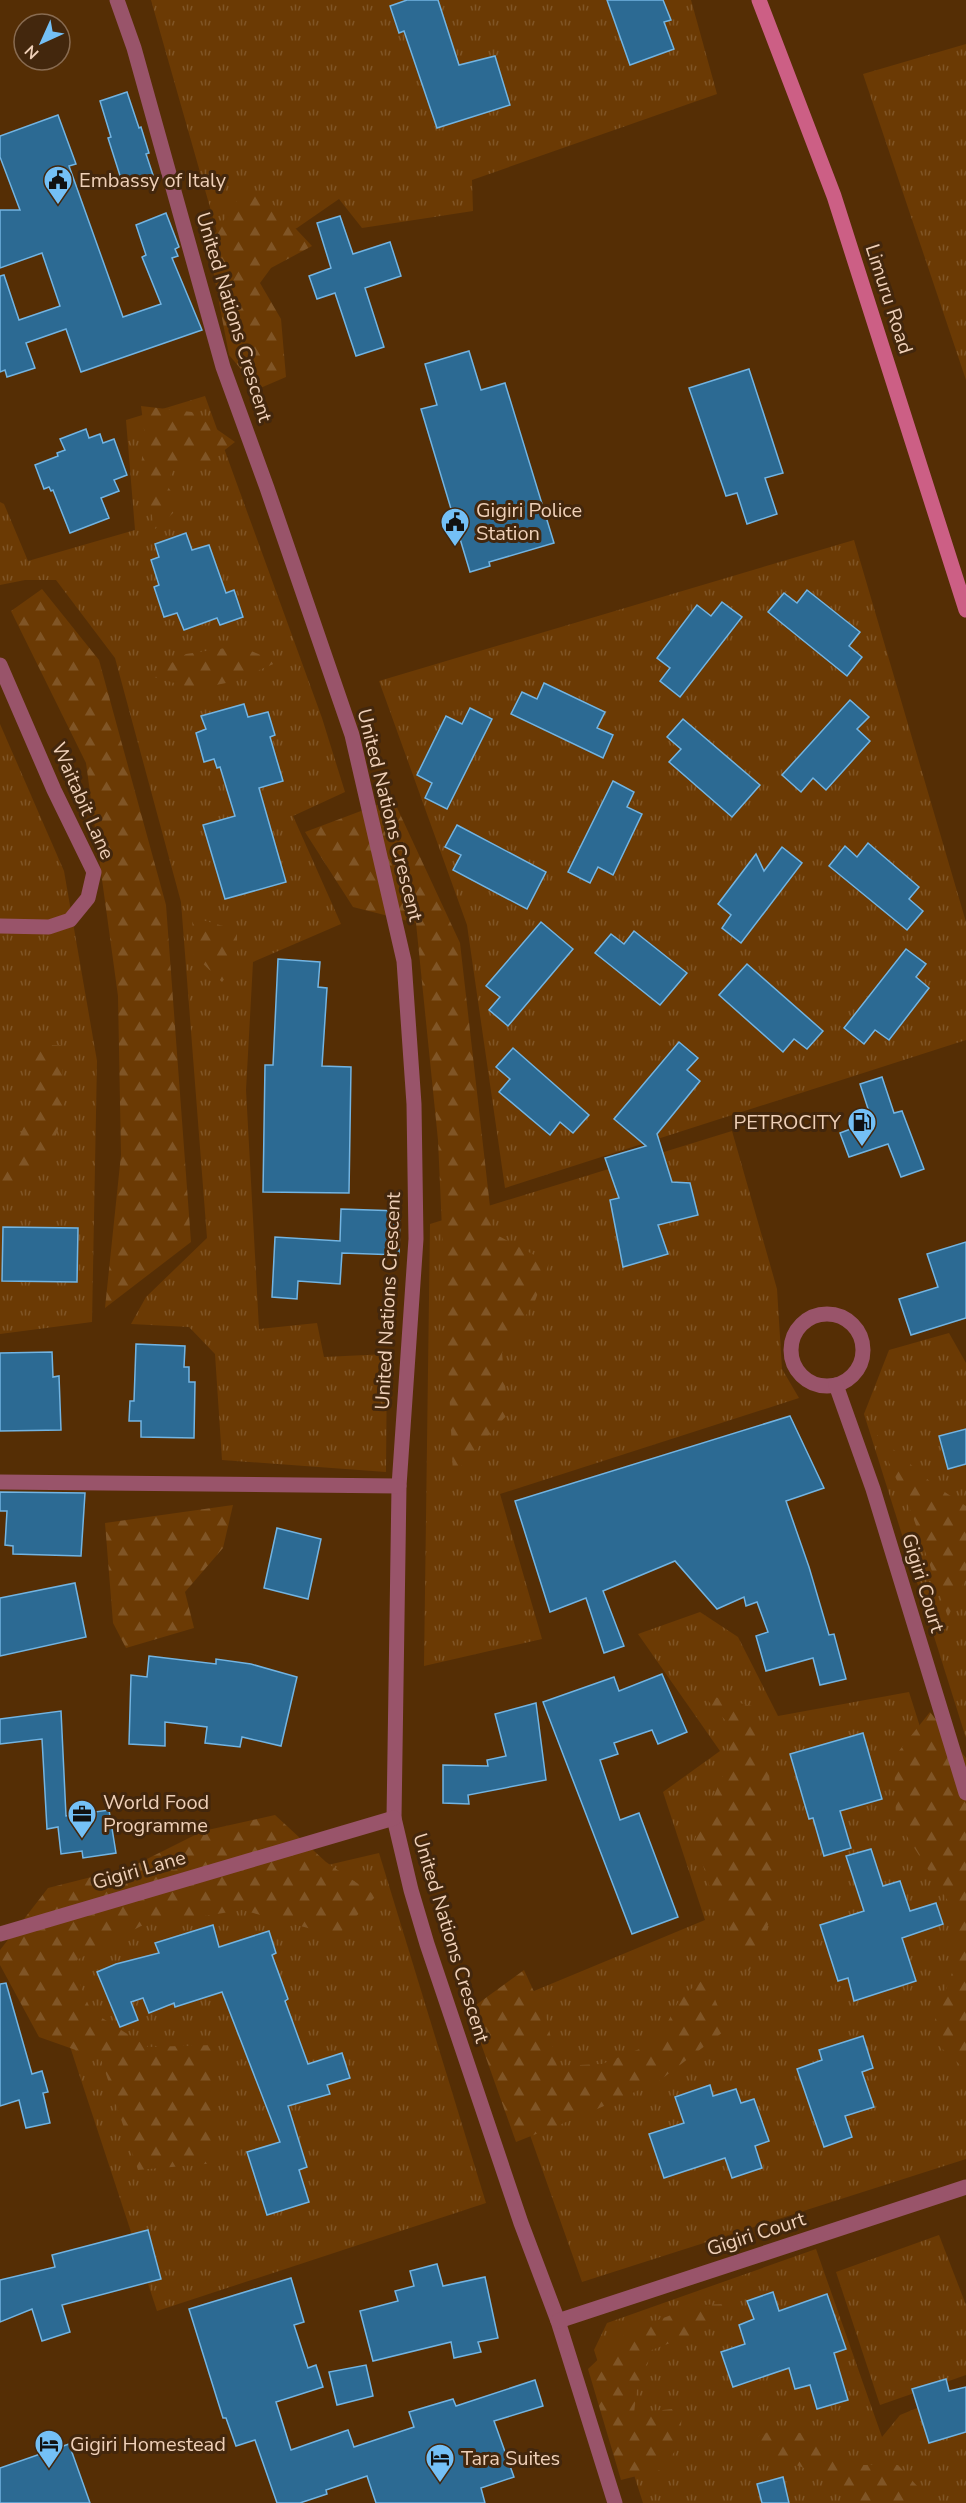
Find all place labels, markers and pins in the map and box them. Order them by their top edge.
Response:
public building icon: Embassy of Italy [42,164,74,206]
place label: Embassy of Italy [79,167,227,194]
place label: Gigiri Police Station [476,497,582,547]
public building icon: Gigiri Police Station [439,506,471,548]
fuel station icon: PETROCITY [846,1106,878,1148]
place label: PETROCITY [734,1109,842,1136]
place label: World Food Programme [103,1789,209,1839]
office icon: World Food Programme [66,1798,98,1840]
hotel icon: Gigiri Homestead [33,2428,65,2470]
place label: Gigiri Homestead [70,2431,226,2458]
hotel icon: Tara Suites [424,2442,456,2484]
place label: Tara Suites [461,2445,560,2472]

